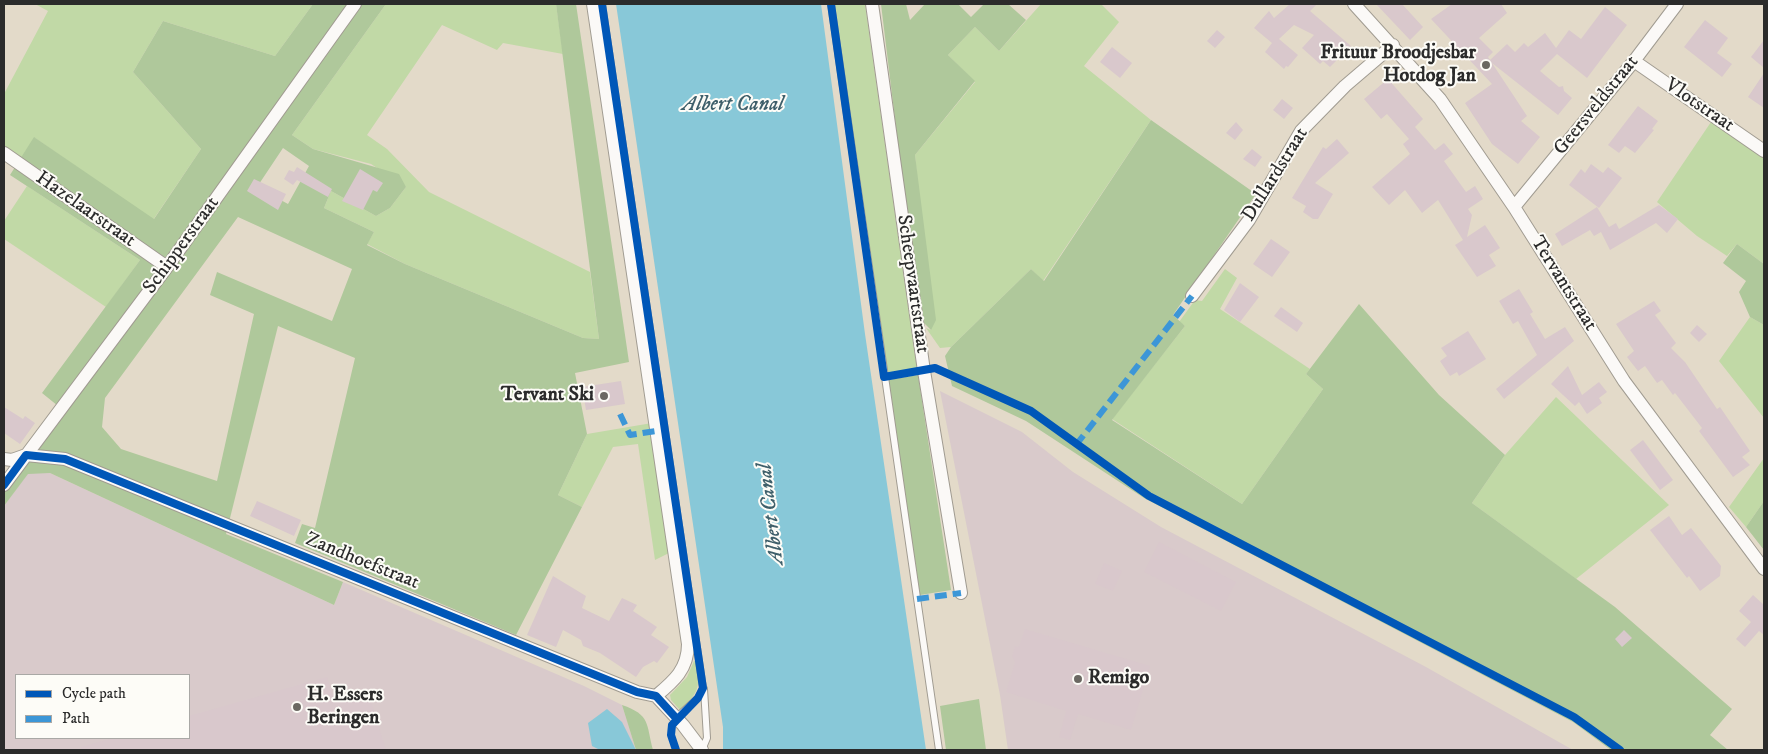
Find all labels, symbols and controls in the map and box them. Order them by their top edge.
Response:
place label: Frituur Broodjesbar Hotdog Jan [1320,42,1476,89]
street label: Geersveldstraat [1549,51,1645,161]
marker: Frituur Broodjesbar Hotdog Jan [1480,59,1492,71]
street label: Vlotstraat [1660,74,1738,138]
water label: Albert Canal [682,93,784,119]
street label: Dullardstraat [1238,124,1314,226]
street label: Hazelaarstraat [30,167,140,253]
street label: Schipperstraat [139,193,225,299]
street label: Scheepvaartstraat [890,213,934,355]
street label: Tervantstraat [1524,232,1602,336]
place label: Tervant Ski [501,384,594,408]
marker: Tervant Ski [598,390,610,402]
water label: Albert Canal [753,462,791,566]
street label: Zandhoefstraat [302,528,422,596]
place label: Remigo [1088,667,1149,691]
marker: Remigo [1072,673,1084,685]
legend [15,674,190,739]
text: Cycle path [62,684,126,703]
place label: H. Essers Beringen [307,684,383,731]
marker: H. Essers Beringen [291,701,303,713]
text: Path [62,709,90,728]

